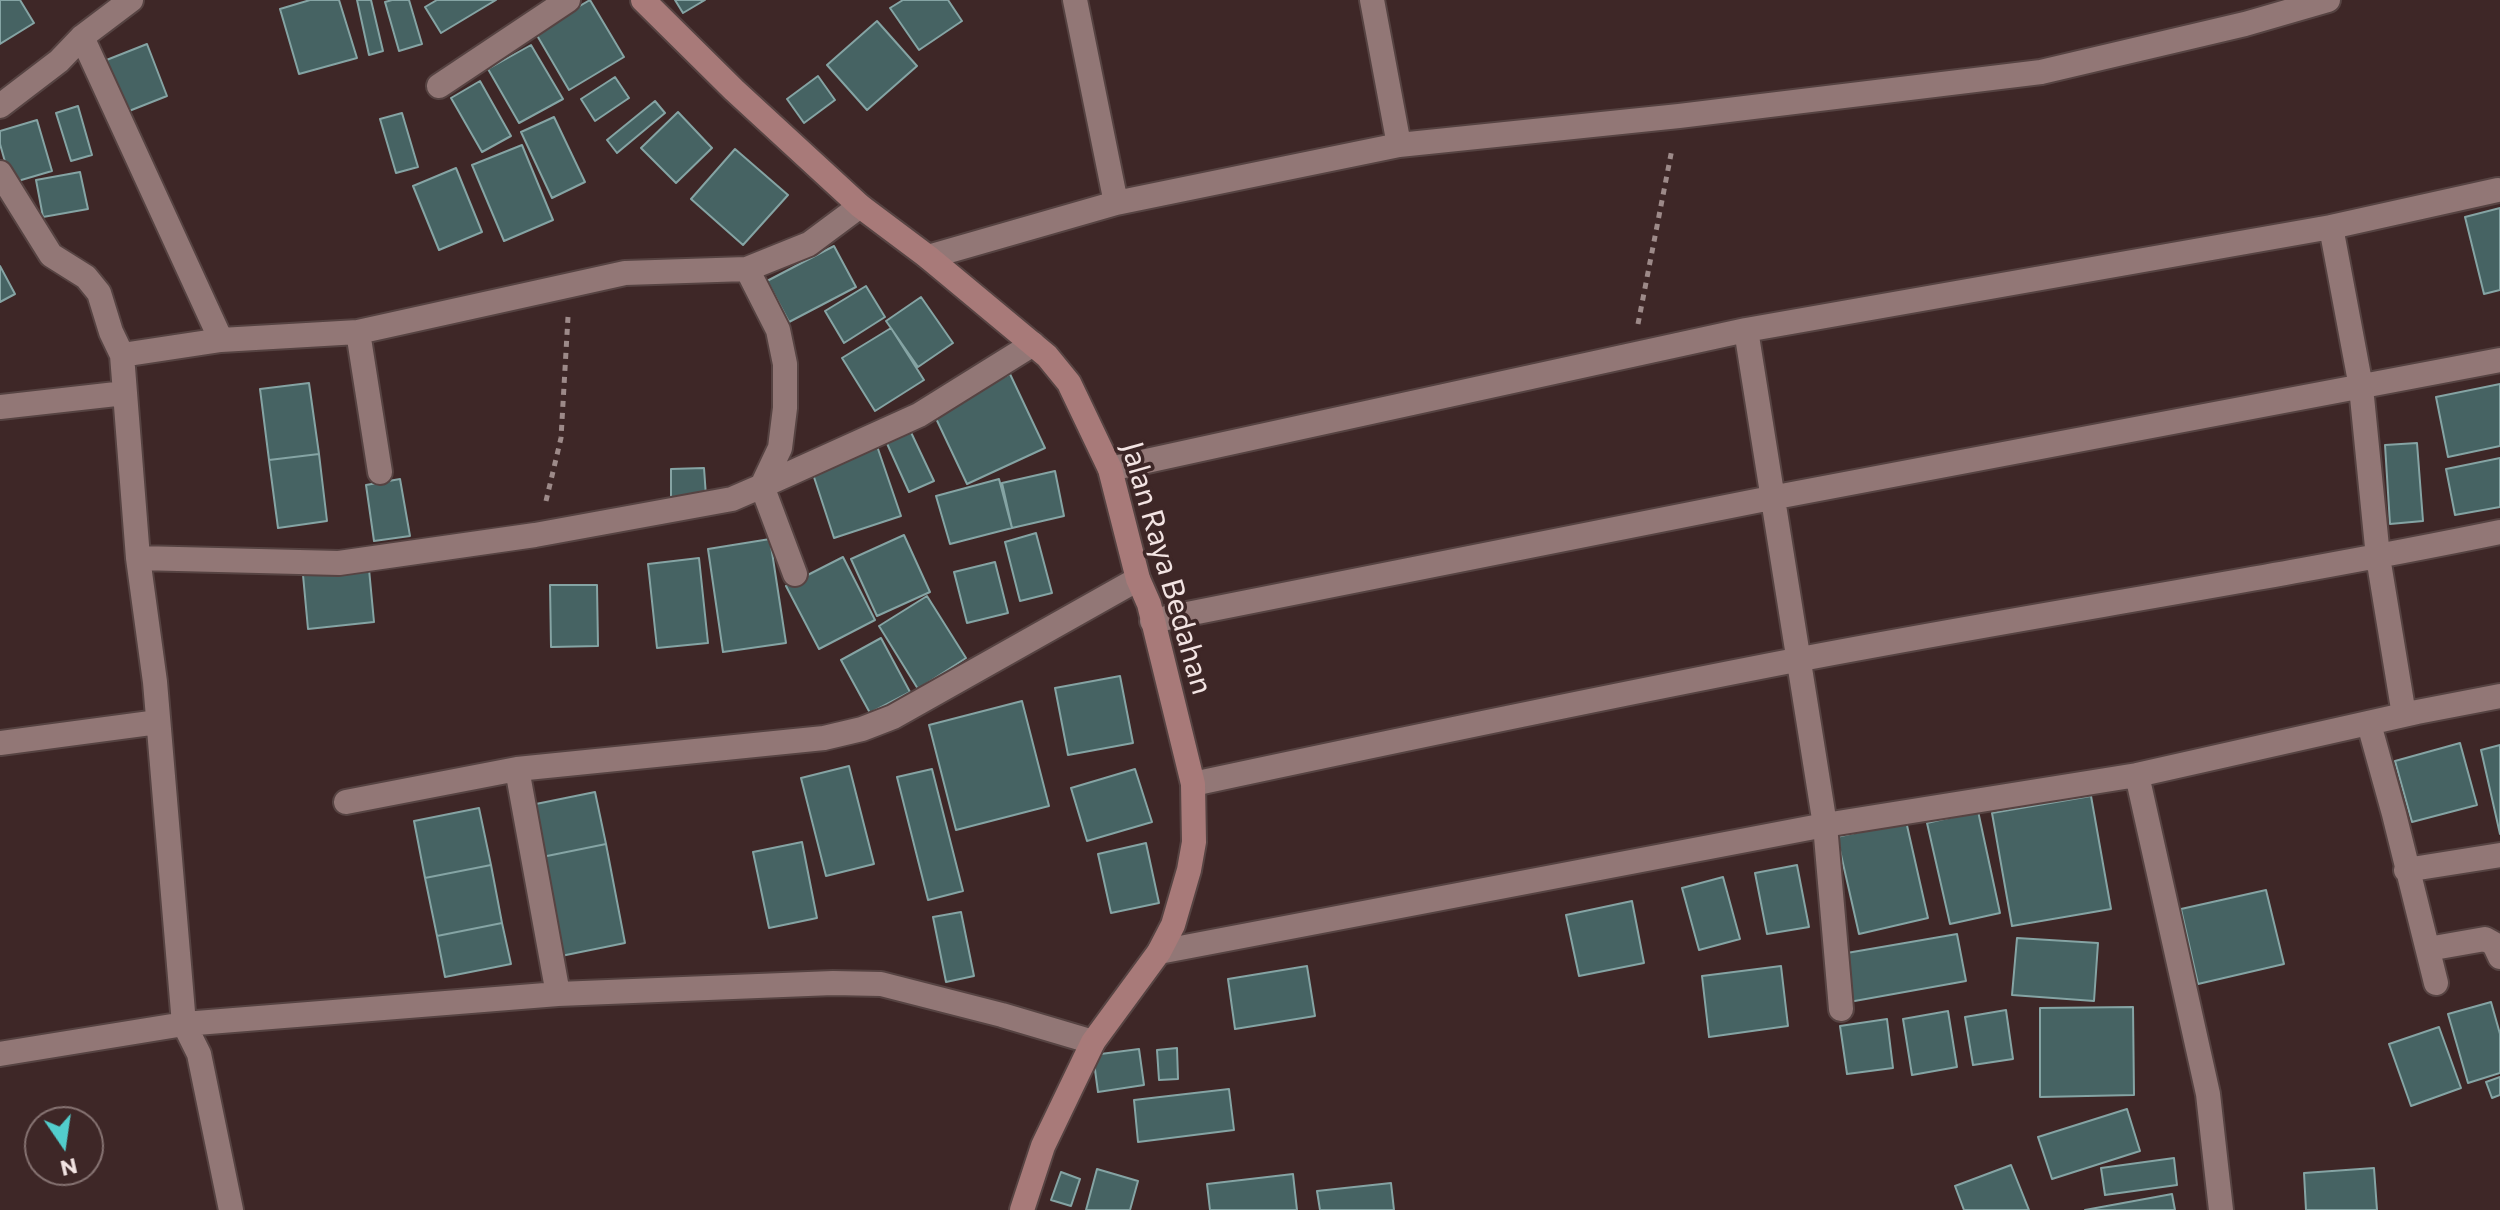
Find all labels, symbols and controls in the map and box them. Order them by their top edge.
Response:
street label: Jalan Raya Bedahan [1114,438,1220,698]
north arrow [24,1106,104,1186]
text: N [58,1153,80,1183]

